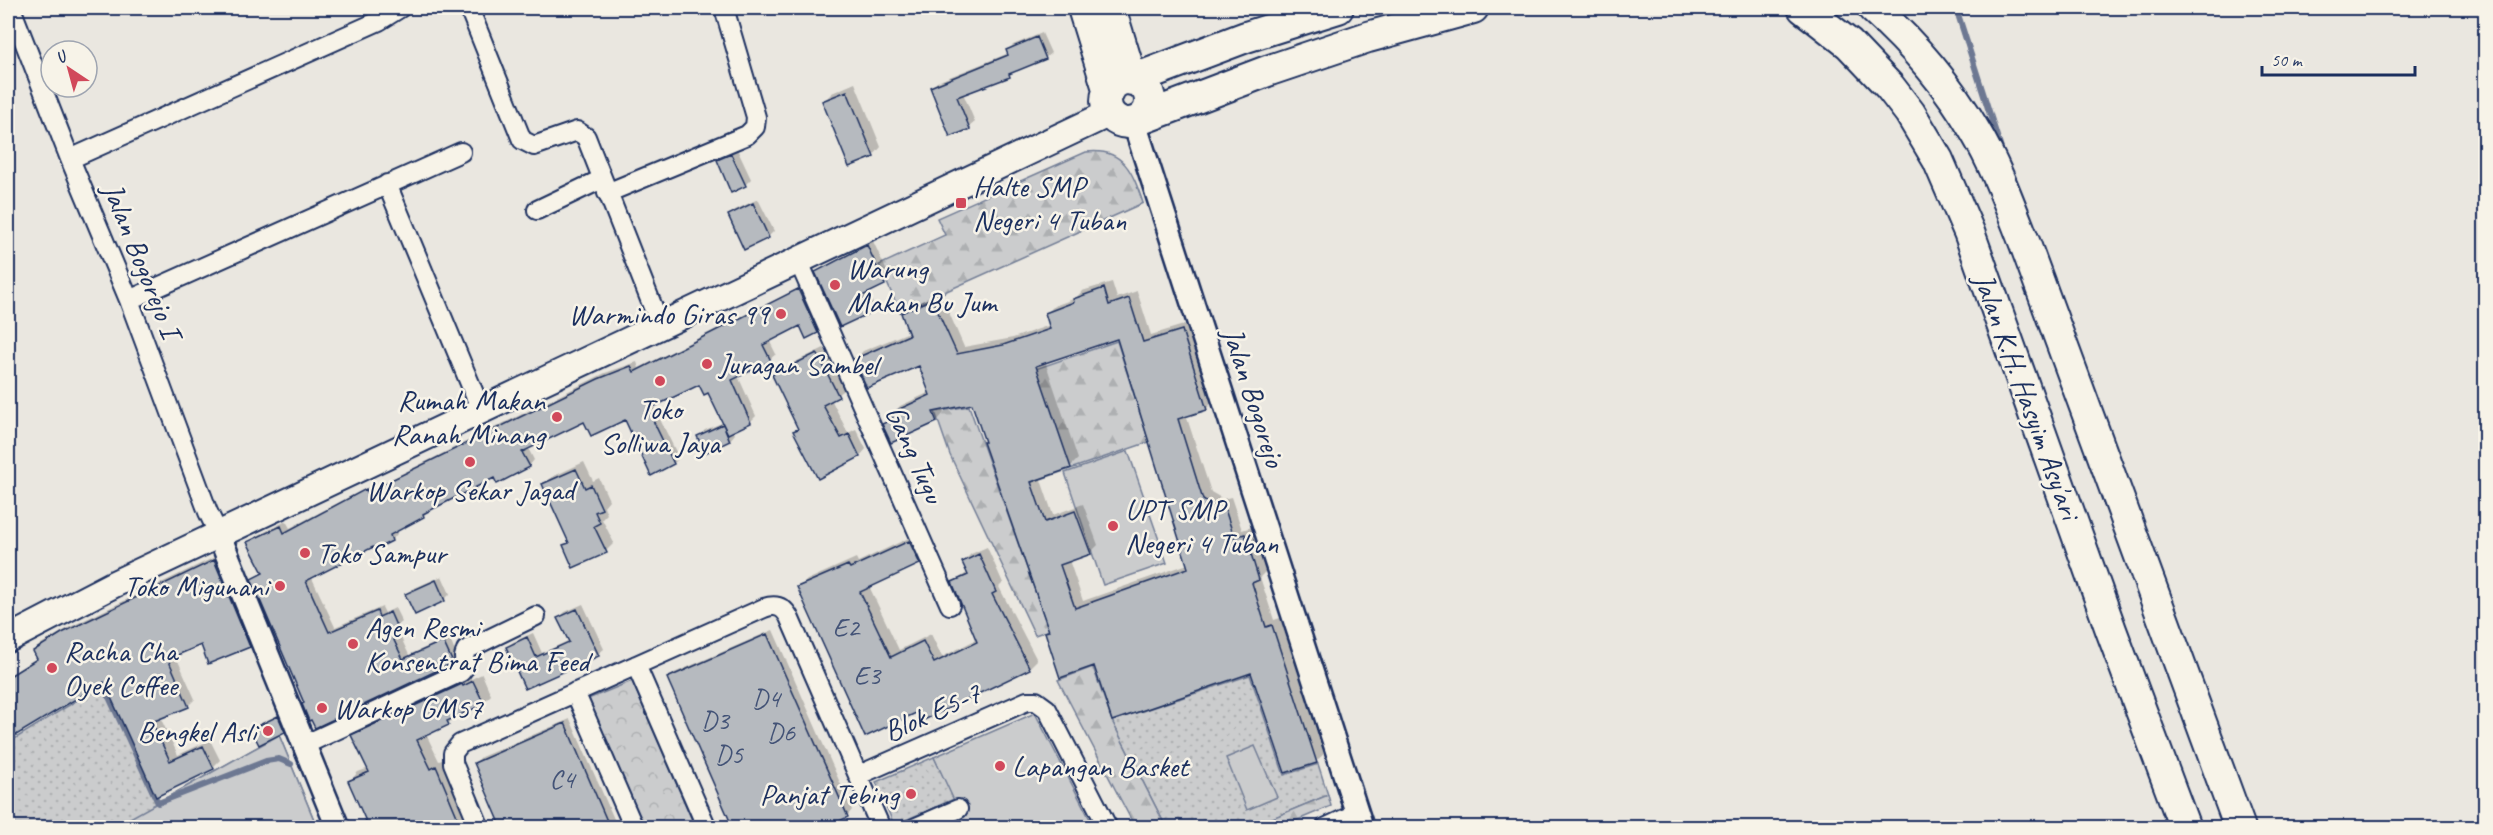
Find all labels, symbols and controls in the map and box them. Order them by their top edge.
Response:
north arrow [39,39,99,99]
scale bar [2262,39,2415,77]
text: U [52,45,72,68]
text: 50 m [2271,49,2304,71]
place label: Halte SMP Negeri 4 Tuban [973,167,1127,239]
street label: Jalan Bogorejo I [93,175,193,349]
marker: Halte SMP Negeri 4 Tuban [954,196,968,210]
place label: Warung Makan Bu Jum [847,249,998,321]
street label: Jalan K.H. Hasyim Asy'ari [1964,266,2090,527]
marker: Warung Makan Bu Jum [828,278,842,292]
place label: Warmindo Giras 99 [569,295,771,333]
marker: Warmindo Giras 99 [774,307,788,321]
street label: Jalan Bogorejo [1213,321,1295,473]
place label: Juragan Sambel [717,345,882,383]
marker: Juragan Sambel [700,357,714,371]
marker: Toko Solliwa Jaya [653,374,667,388]
place label: Rumah Makan Ranah Minang [392,381,547,453]
place label: Toko Solliwa Jaya [600,390,722,462]
street label: Gang Tugu [877,399,954,511]
marker: Rumah Makan Ranah Minang [550,410,564,424]
marker: Warkop Sekar Jagad [463,455,477,469]
place label: Warkop Sekar Jagad [366,471,578,509]
place label: UPT SMP Negeri 4 Tuban [1125,490,1279,562]
marker: UPT SMP Negeri 4 Tuban [1106,519,1120,533]
place label: Toko Sampur [317,534,449,572]
marker: Toko Sampur [298,546,312,560]
place label: Toko Migunani [124,567,271,605]
marker: Toko Migunani [273,579,287,593]
place label: Agen Resmi Konsentrat Bima Feed [365,608,593,680]
house number: E2 [833,610,861,644]
place label: Racha Cha Oyek Coffee [64,632,180,704]
marker: Agen Resmi Konsentrat Bima Feed [346,637,360,651]
house number: E3 [854,658,882,692]
marker: Racha Cha Oyek Coffee [45,661,59,675]
street label: Blok E5-7 [877,673,988,750]
house number: D4 [752,681,783,715]
place label: Warkop GM57 [334,689,484,727]
marker: Warkop GM57 [315,701,329,715]
house number: D3 [701,703,731,737]
place label: Bengkel Asli [138,712,259,750]
house number: D6 [767,715,796,749]
marker: Bengkel Asli [261,724,275,738]
house number: D5 [715,737,745,771]
place label: Lapangan Basket [1012,747,1191,785]
marker: Lapangan Basket [993,759,1007,773]
house number: C4 [550,762,577,796]
place label: Panjat Tebing [760,775,901,813]
marker: Panjat Tebing [904,787,918,801]

